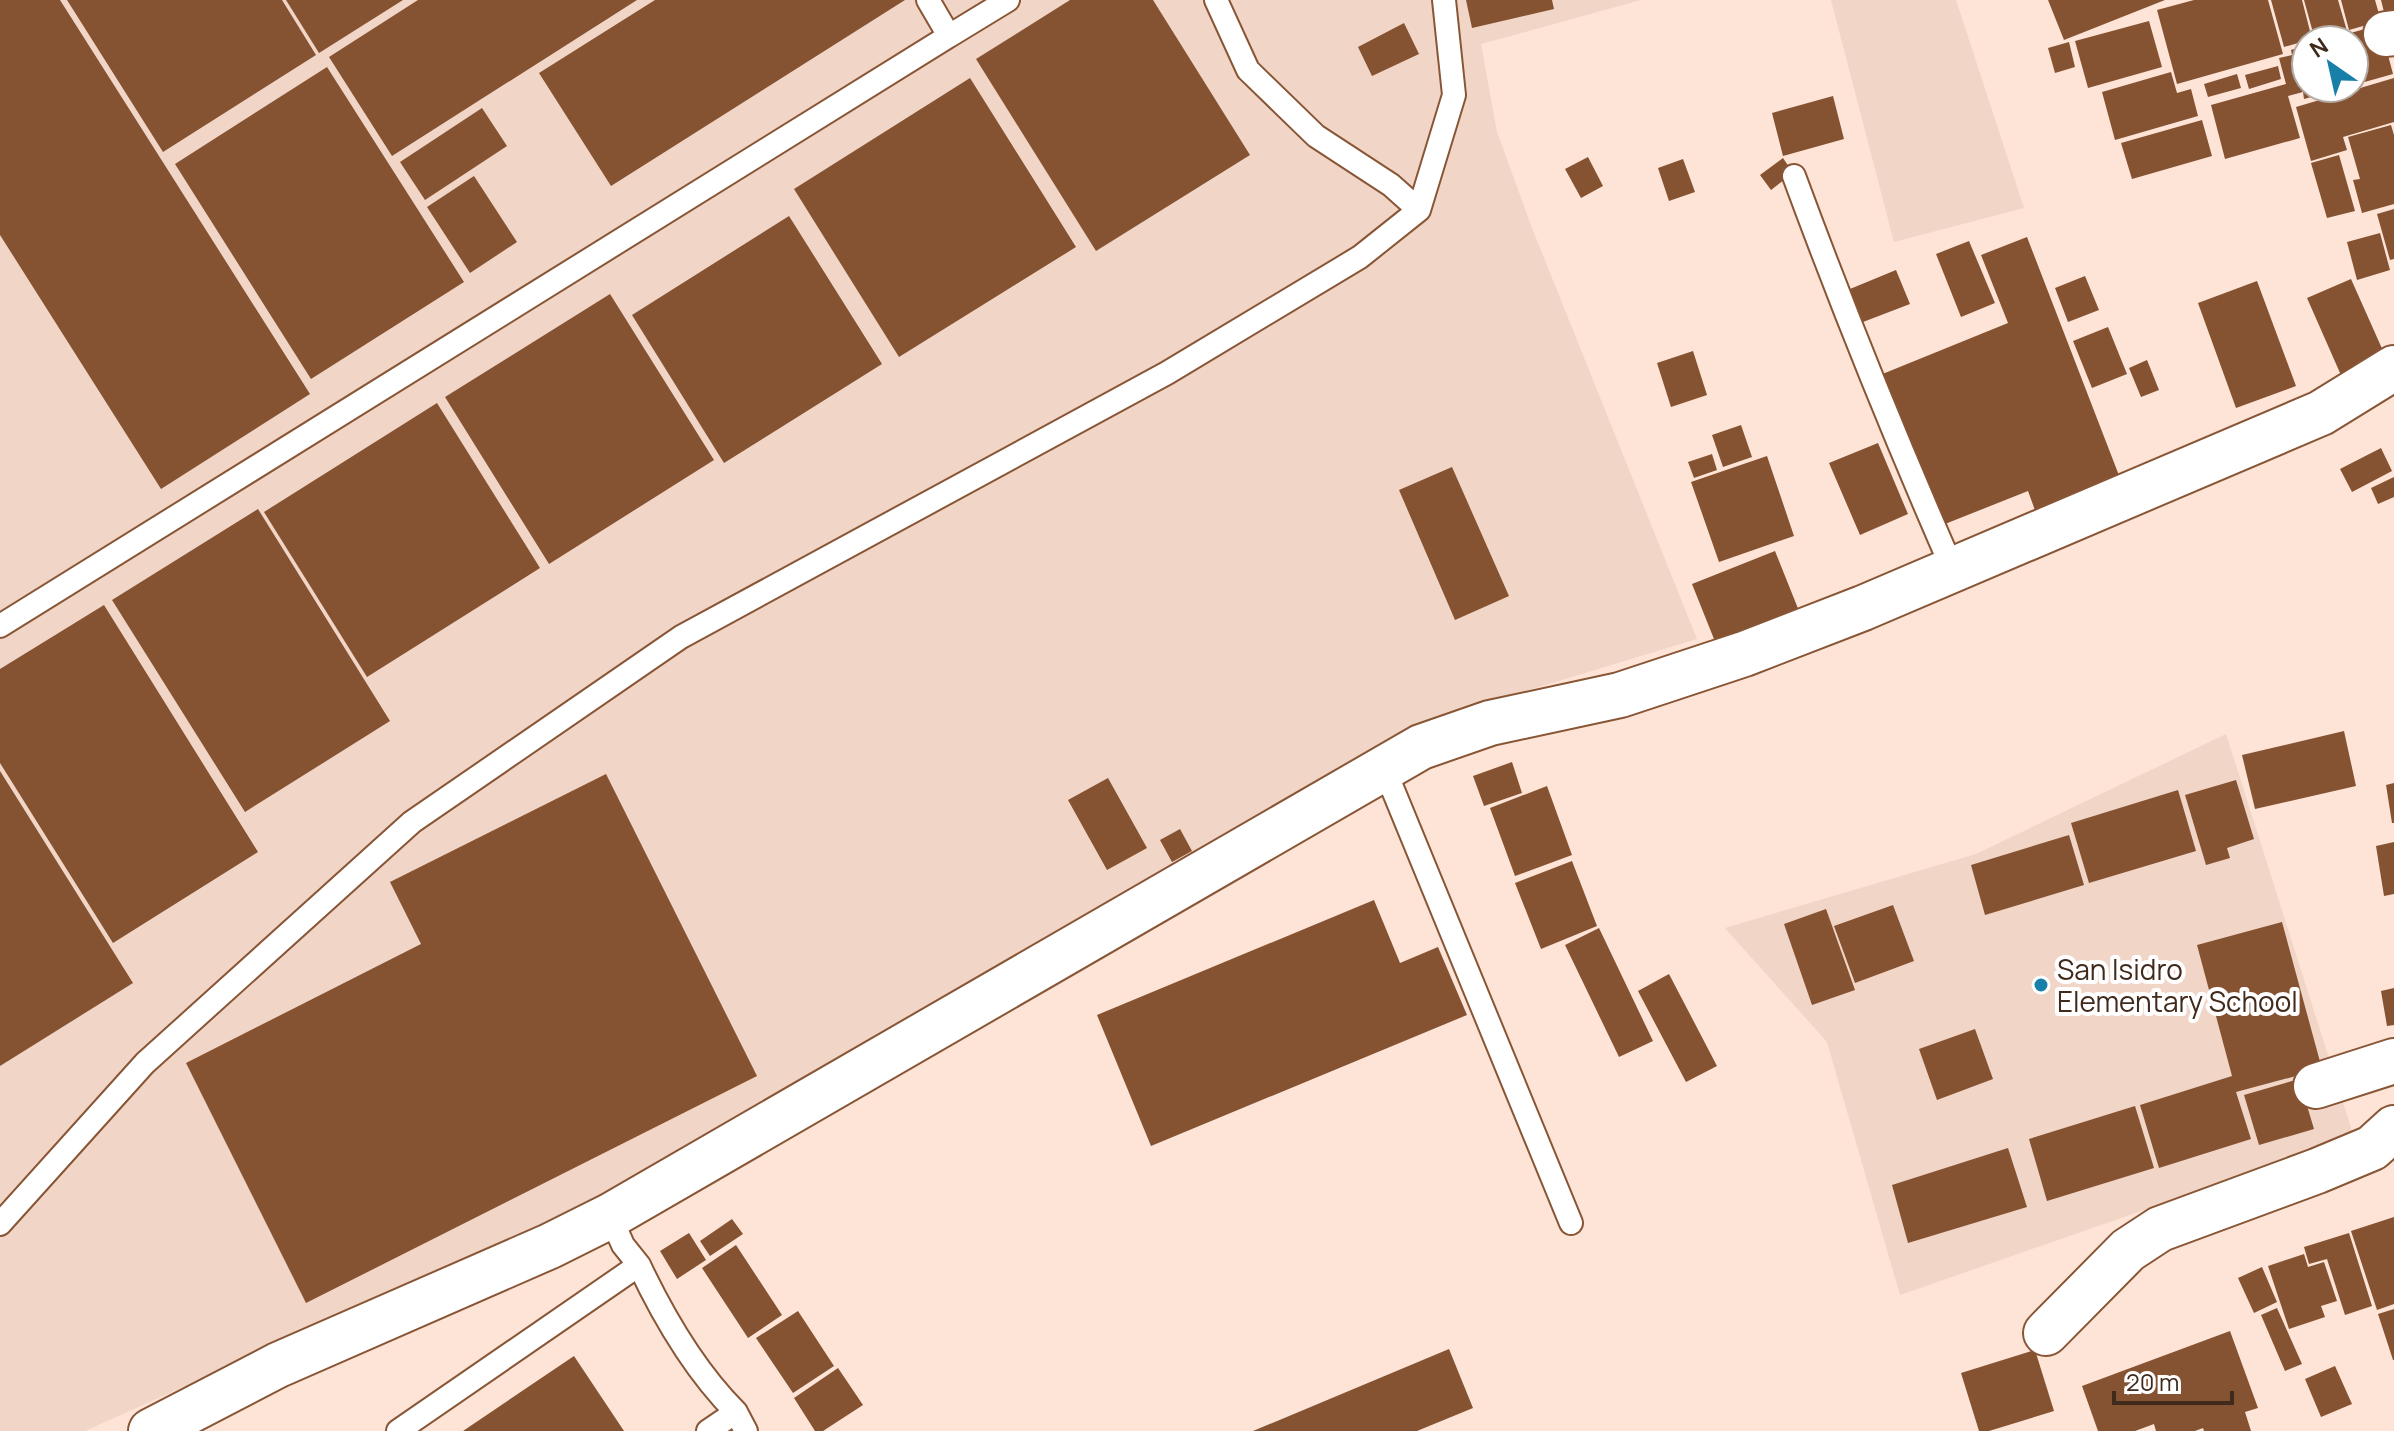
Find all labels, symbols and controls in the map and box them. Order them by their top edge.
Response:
north arrow [2290,24,2370,104]
text: N [2304,31,2334,64]
place label: San Isidro Elementary School [2057,950,2298,1020]
marker: San Isidro Elementary School [2032,976,2050,994]
scale bar [2114,1355,2232,1405]
text: 20 m [2126,1365,2179,1398]

